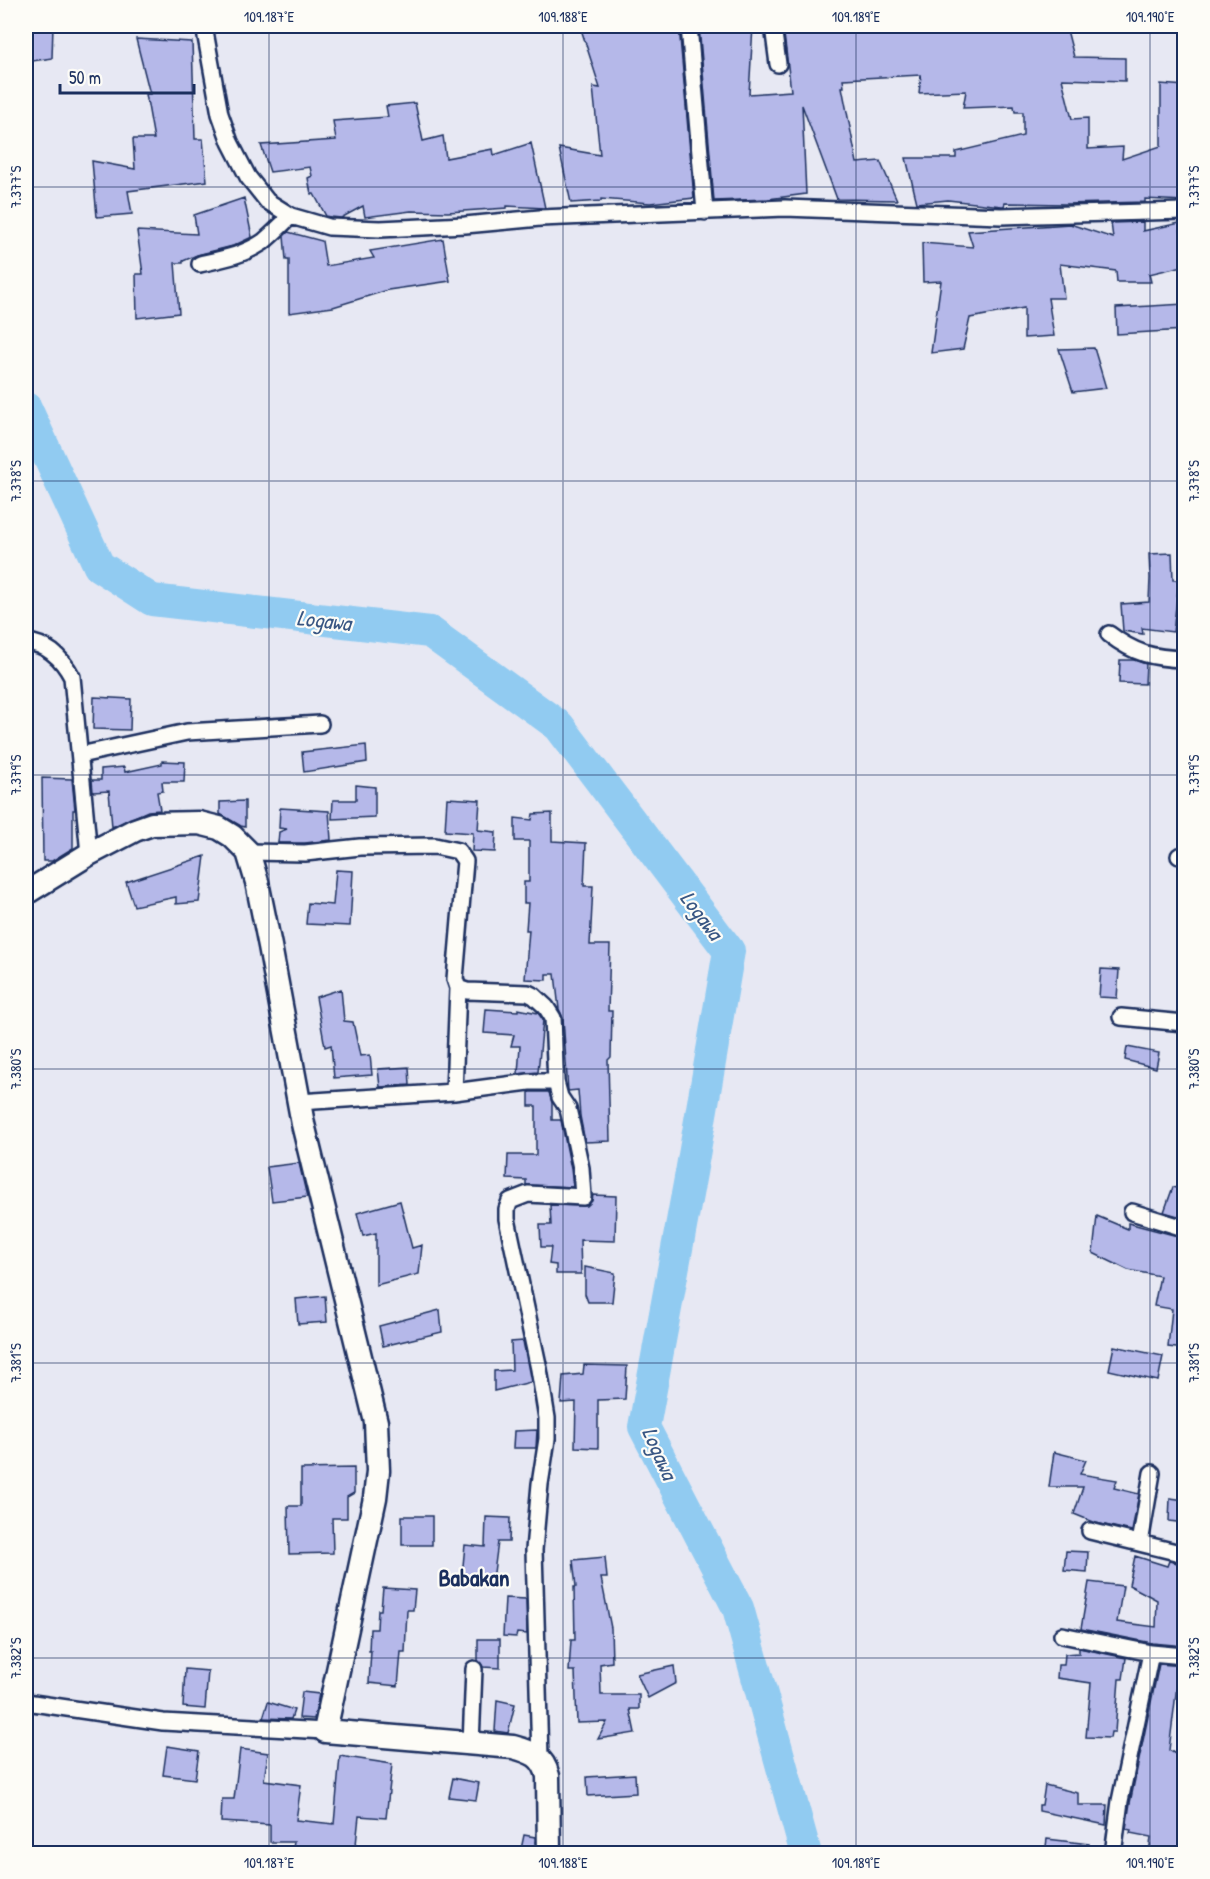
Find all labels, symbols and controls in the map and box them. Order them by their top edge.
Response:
text: 109.187°E [244,6,295,27]
text: 109.188°E [538,6,588,27]
text: 109.189°E [832,6,881,27]
text: 109.190°E [1126,6,1175,27]
scale bar [60,57,194,95]
text: 50 m [69,65,101,90]
text: 7.377°S [5,166,26,208]
text: 7.377°S [1183,166,1204,208]
text: 7.378°S [5,460,26,502]
text: 7.378°S [1183,460,1204,502]
water label: Logawa [295,602,355,638]
text: 7.379°S [5,755,26,795]
text: 7.379°S [1183,755,1204,795]
water label: Logawa [674,884,732,948]
text: 7.380°S [5,1048,26,1089]
text: 7.380°S [1183,1048,1204,1089]
text: 7.381°S [5,1343,26,1383]
text: 7.381°S [1183,1343,1204,1383]
water label: Logawa [635,1422,686,1486]
district label: Babakan [438,1561,510,1593]
text: 7.382°S [5,1637,26,1679]
text: 7.382°S [1183,1637,1204,1679]
text: 109.187°E [244,1852,295,1873]
text: 109.188°E [538,1852,588,1873]
text: 109.189°E [832,1852,881,1873]
text: 109.190°E [1126,1852,1175,1873]

